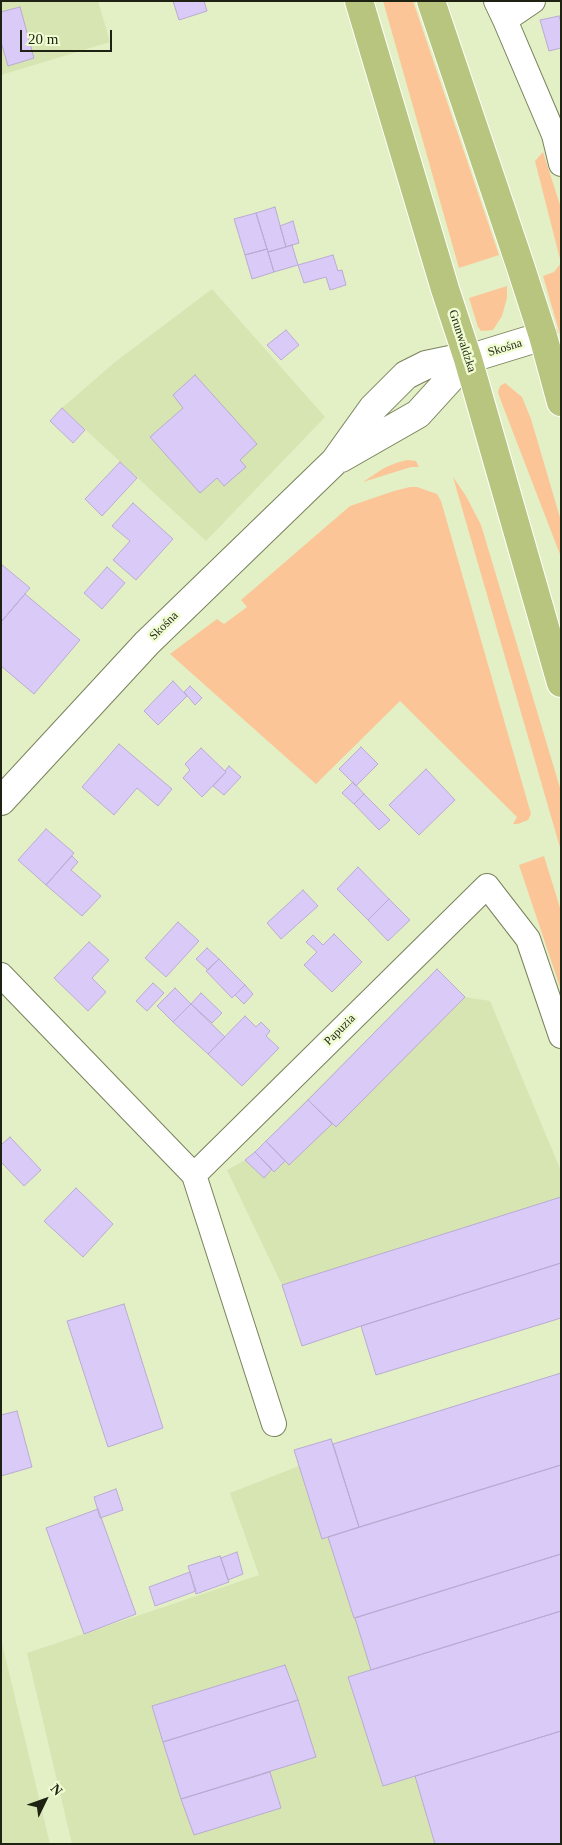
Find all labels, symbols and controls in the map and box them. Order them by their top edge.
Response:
scale bar [22,20,115,52]
text: 20 m [28,31,58,47]
street label: Grunwaldzka [445,308,479,374]
street label: Skośna [486,336,524,360]
street label: Skośna [147,609,181,643]
street label: Papuzia [321,1011,359,1049]
north arrow [20,1775,70,1825]
text: N [48,1781,65,1798]

